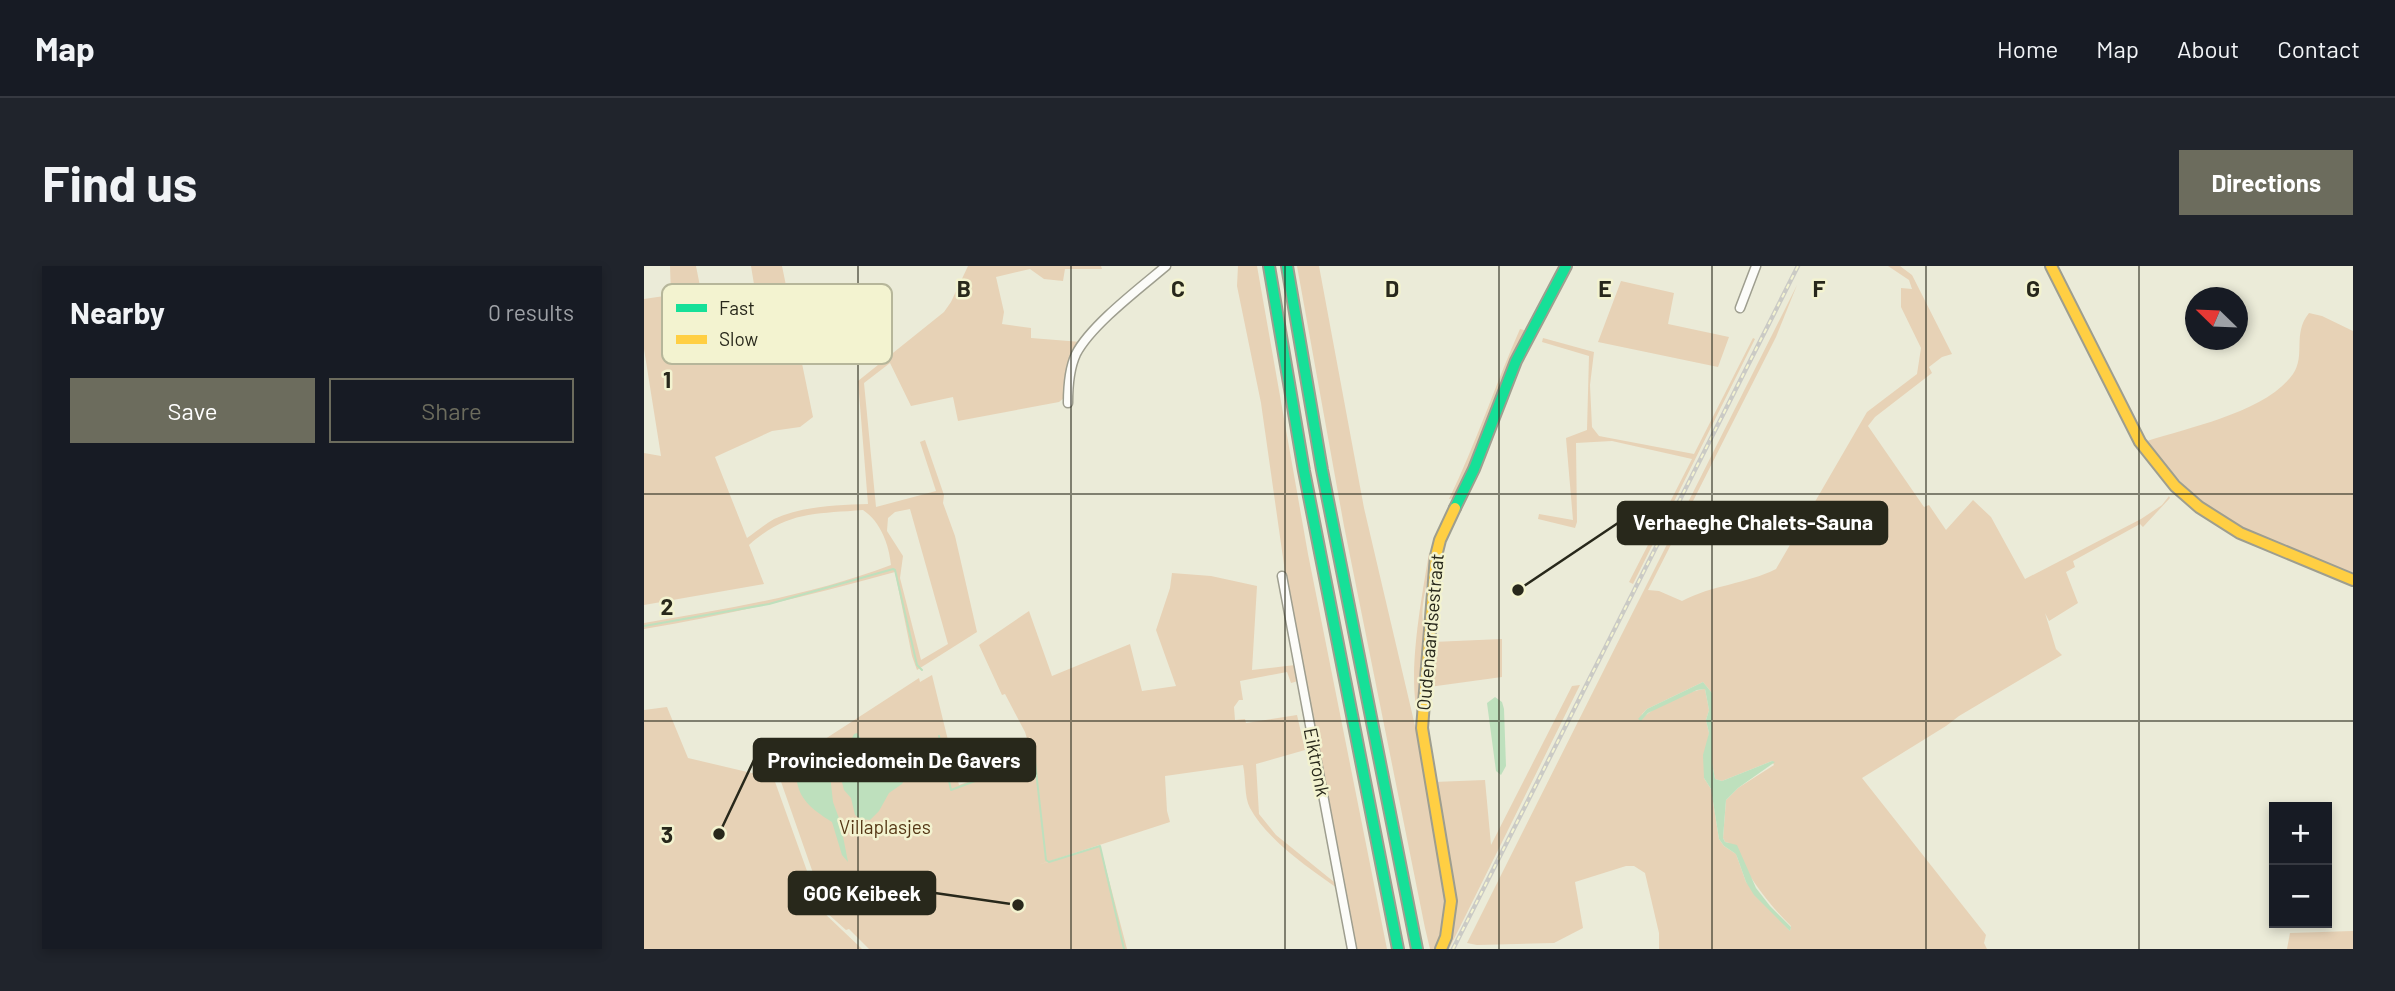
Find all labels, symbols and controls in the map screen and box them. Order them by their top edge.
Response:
text: Map [35,28,95,68]
text: Home [1997,34,2058,63]
text: Map [2096,34,2139,63]
text: About [2177,34,2239,63]
text: Contact [2277,34,2360,63]
button: Directions [2179,150,2353,215]
text: Find us [42,153,197,212]
text: B [957,274,971,302]
text: C [1171,274,1185,302]
text: D [1385,274,1399,302]
text: E [1598,274,1612,302]
text: F [1813,274,1826,302]
text: G [2026,274,2040,302]
legend [662,284,892,364]
north arrow [2185,287,2248,350]
text: Nearby [70,294,165,330]
text: Fast [719,296,755,319]
text: 0 results [488,298,574,326]
text: Slow [719,327,758,350]
text: 1 [663,365,671,393]
button: Save [70,378,315,443]
button: Share [329,378,574,443]
callout: Verhaeghe Chalets-Sauna [1618,502,1887,544]
text: Verhaeghe Chalets-Sauna [1633,509,1873,534]
street label: Oudenaardsestraat [1411,552,1448,711]
text: 2 [661,592,673,620]
street label: Eiktronk [1300,725,1335,798]
callout: Provinciedomein De Gavers [754,739,1035,781]
text: Provinciedomein De Gavers [767,747,1021,772]
map controls [2269,802,2332,928]
button: + [2269,802,2332,865]
park label: Villaplasjes [839,815,931,838]
text: 3 [661,820,673,848]
button: − [2269,865,2332,928]
callout: GOG Keibeek [789,872,935,914]
text: GOG Keibeek [803,880,921,905]

